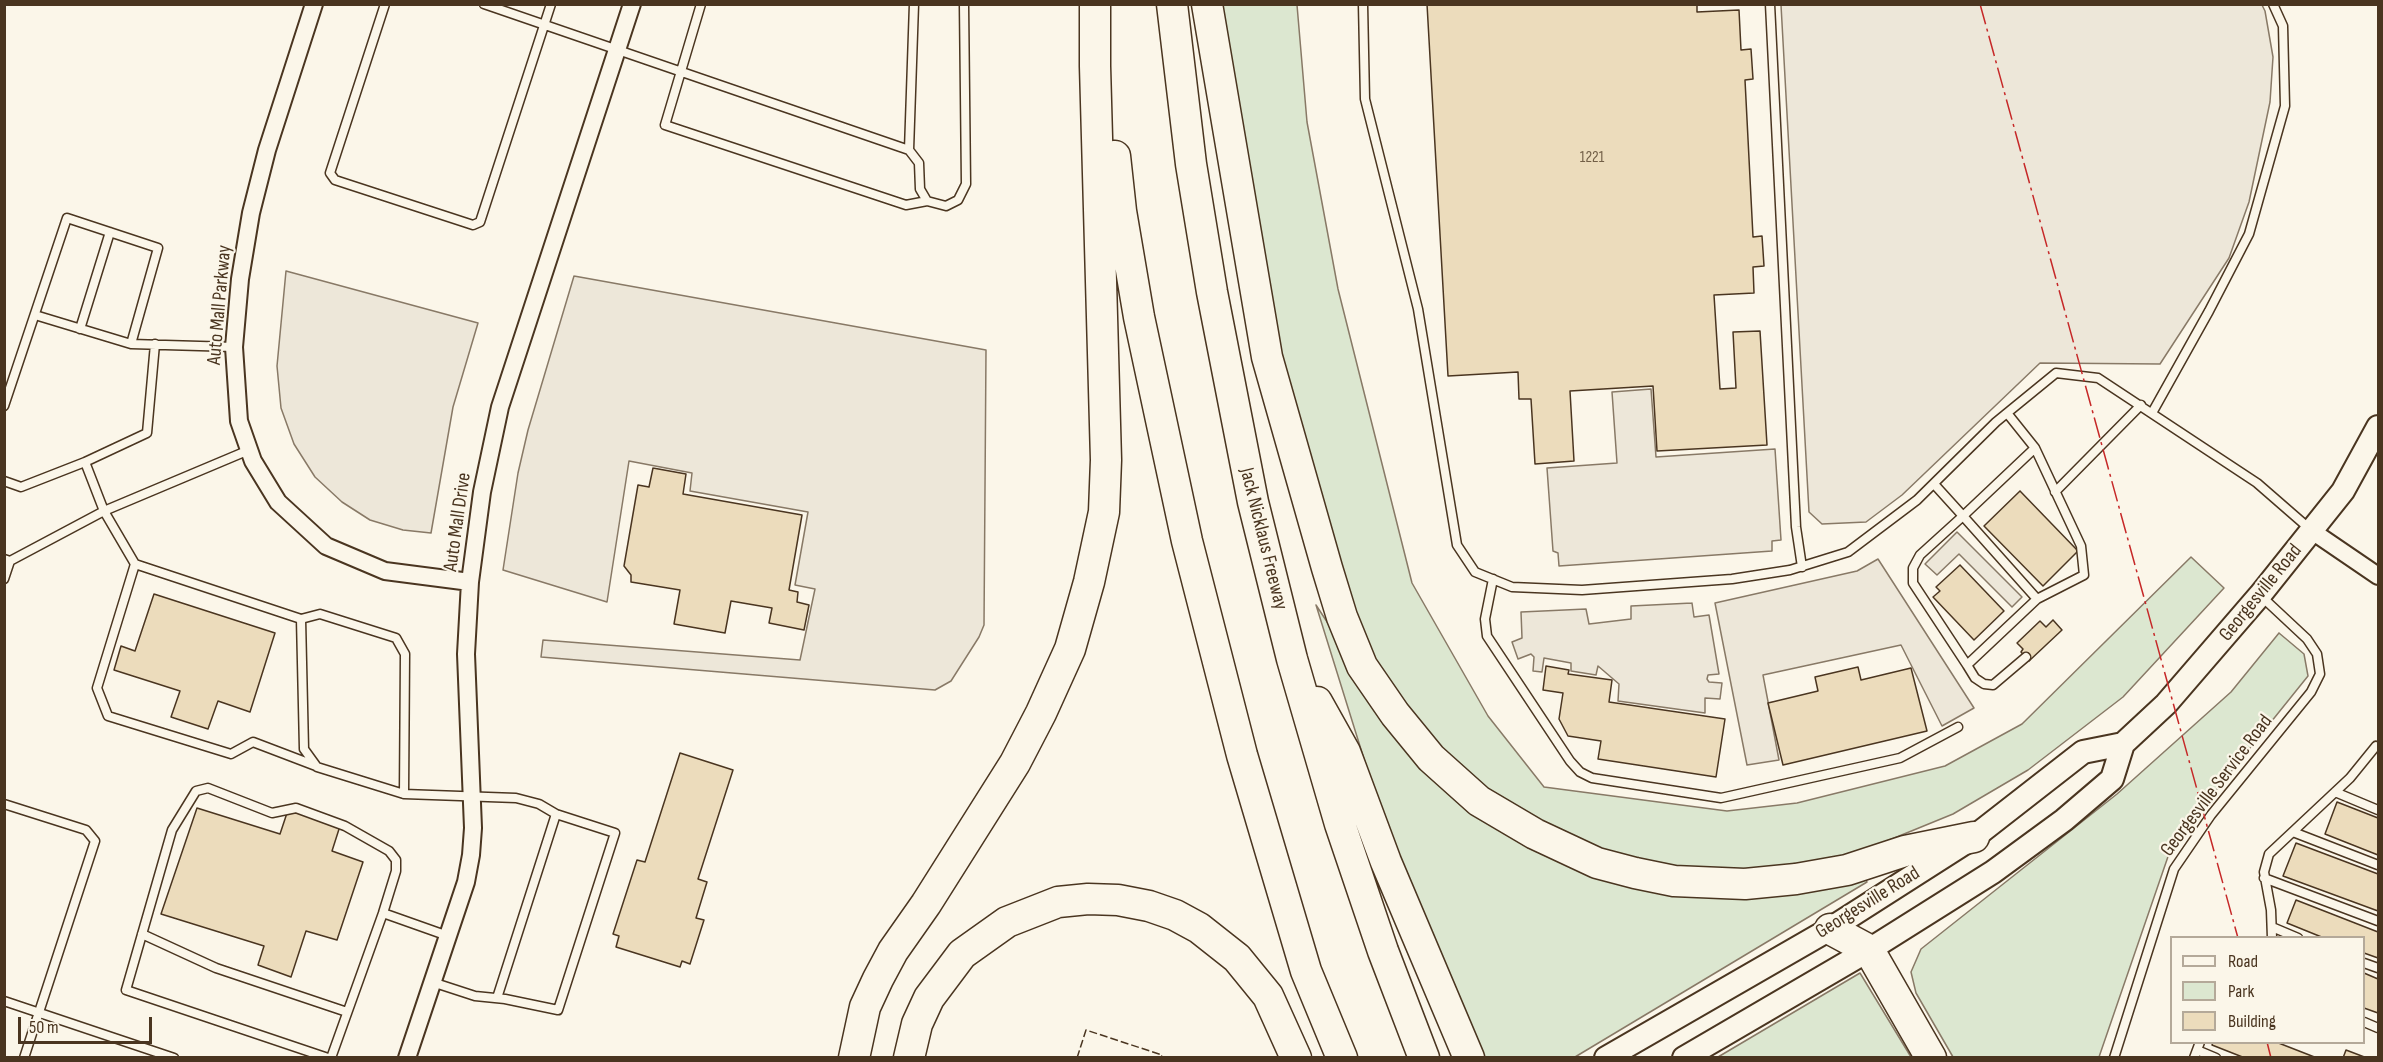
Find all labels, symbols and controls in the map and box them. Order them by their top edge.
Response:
house number: 1221 [1580,148,1604,168]
street label: Auto Mall Parkway [203,244,237,366]
street label: Jack Nicklaus Freeway [1234,465,1292,613]
street label: Auto Mall Drive [439,471,477,573]
street label: Georgesville Road [2215,540,2307,646]
street label: Georgesville Service Road [2156,710,2278,862]
street label: Georgesville Road [1812,862,1924,944]
legend [2170,936,2365,1044]
text: Road [2228,951,2258,972]
text: Park [2228,981,2254,1002]
scale bar [21,1005,154,1043]
text: Building [2228,1011,2276,1032]
text: 50 m [29,1017,59,1038]

